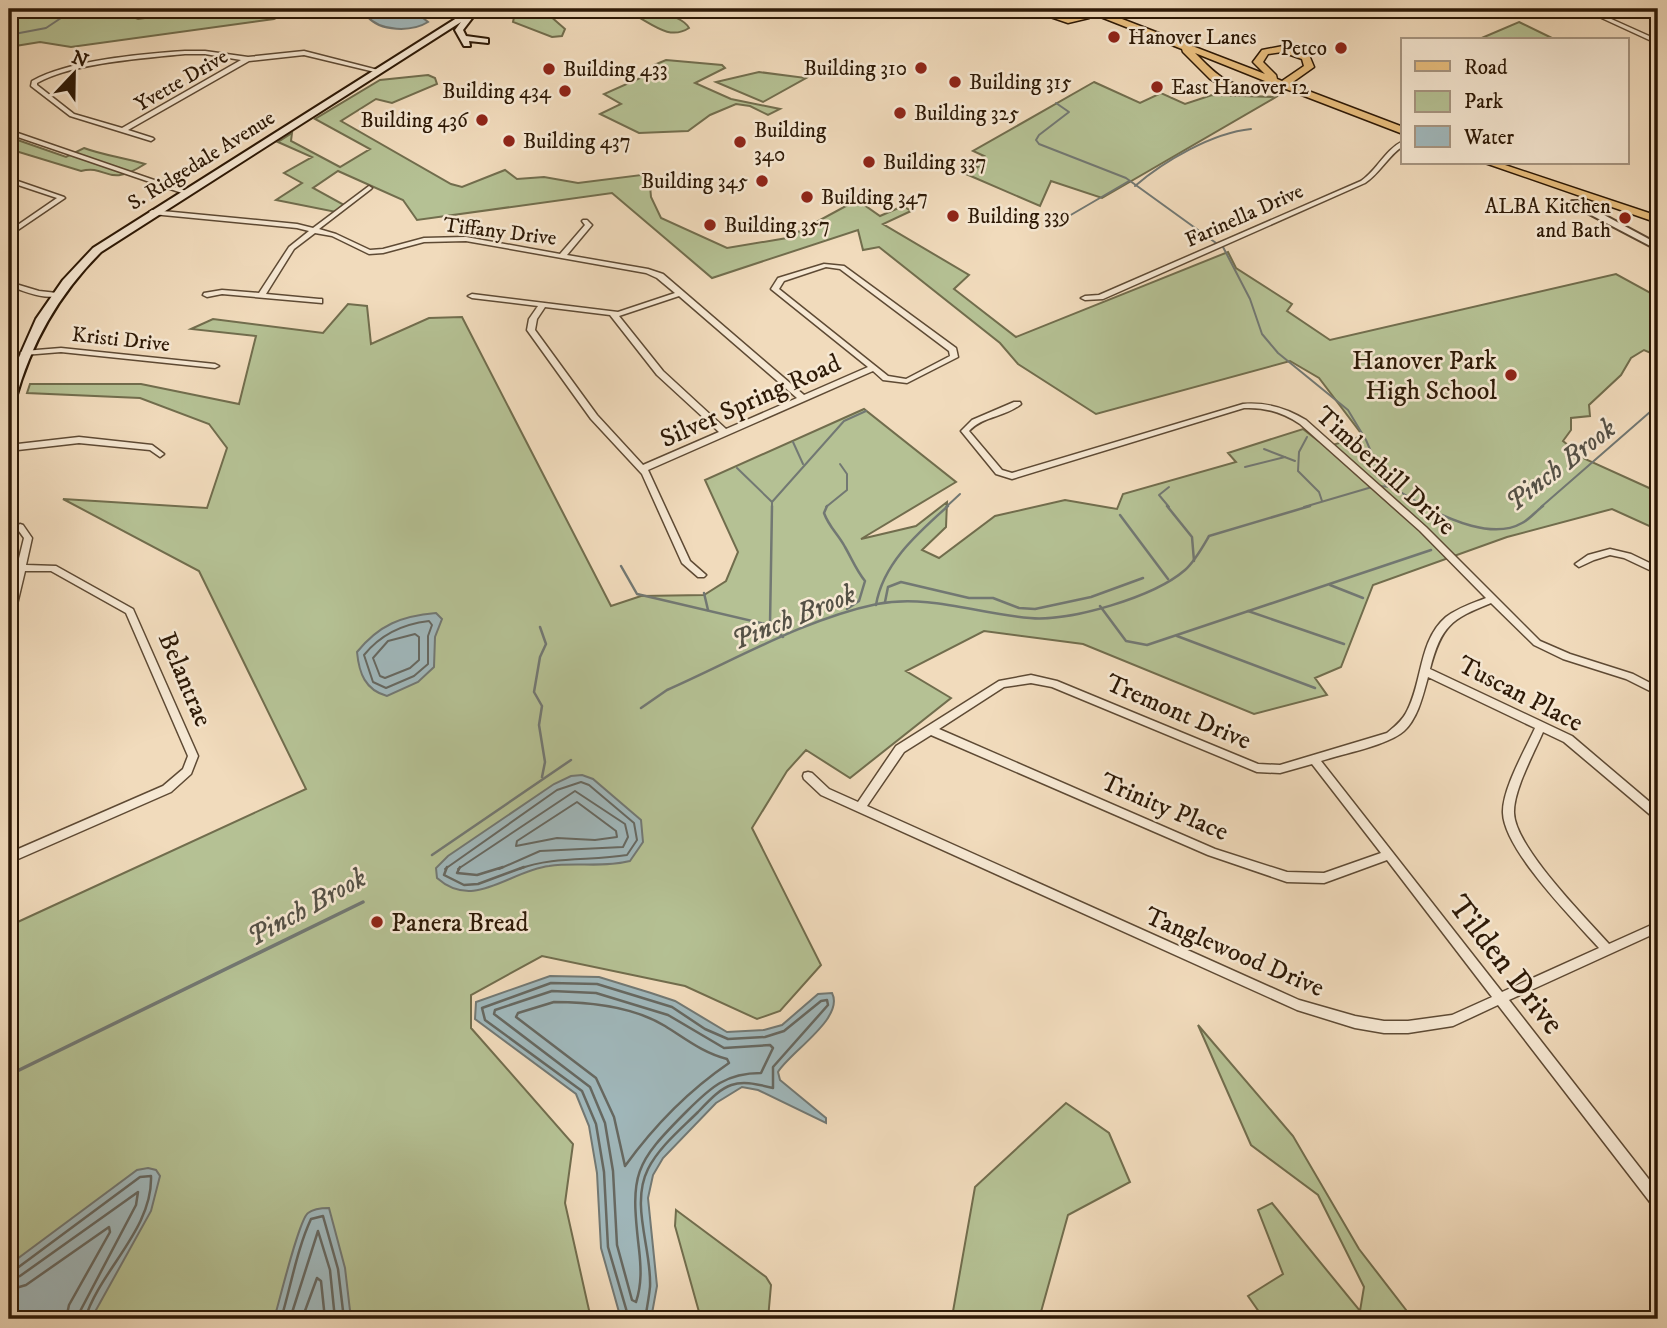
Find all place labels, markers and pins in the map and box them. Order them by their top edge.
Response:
place label: Hanover Lanes [1128,25,1257,51]
marker: Hanover Lanes [1106,29,1122,45]
place label: Petco [1280,36,1327,62]
marker: Petco [1333,40,1349,56]
place label: Building 310 [803,56,907,82]
place label: Building 433 [563,57,668,83]
marker: Building 310 [913,60,929,76]
marker: Building 433 [541,61,557,77]
place label: Building 315 [969,70,1072,96]
marker: Building 315 [947,74,963,90]
place label: East Hanover 12 [1171,75,1310,101]
place label: Building 434 [442,79,552,105]
marker: East Hanover 12 [1149,79,1165,95]
marker: Building 434 [557,83,573,99]
place label: Building 325 [914,101,1019,127]
marker: Building 325 [892,105,908,121]
place label: Building 436 [360,108,469,134]
marker: Building 436 [474,112,490,128]
place label: Building 340 [754,118,827,168]
place label: Building 437 [523,129,631,155]
marker: Building 437 [501,133,517,149]
marker: Building 340 [732,134,748,150]
place label: Building 337 [883,150,986,176]
marker: Building 337 [861,154,877,170]
place label: Building 345 [641,169,748,195]
marker: Building 345 [754,173,770,189]
place label: Building 347 [821,185,928,211]
marker: Building 347 [799,189,815,205]
place label: ALBA Kitchen and Bath [1485,194,1611,244]
place label: Building 339 [967,204,1070,230]
marker: Building 339 [945,208,961,224]
marker: ALBA Kitchen and Bath [1617,210,1633,226]
place label: Building 357 [724,213,830,239]
marker: Building 357 [702,217,718,233]
place label: Hanover Park High School [1352,345,1497,408]
marker: Hanover Park High School [1503,367,1519,383]
place label: Panera Bread [391,907,528,940]
marker: Panera Bread [369,914,385,930]

